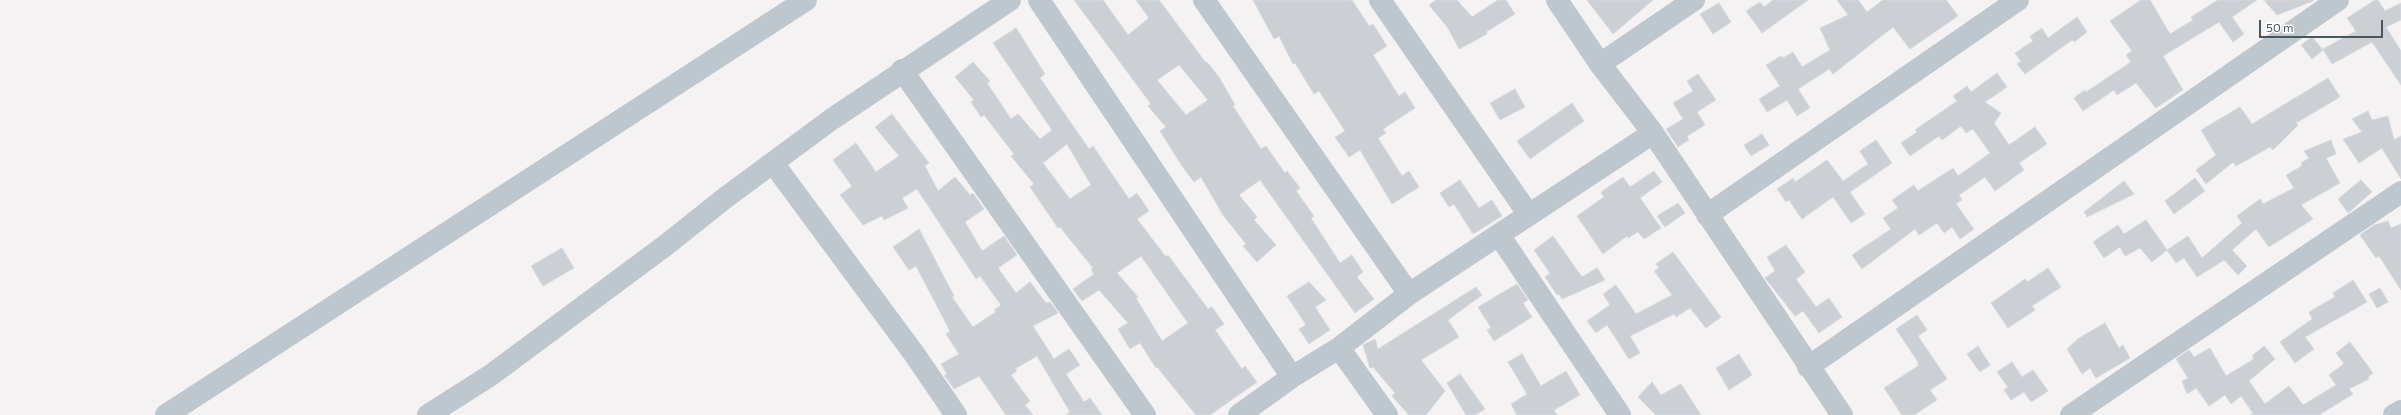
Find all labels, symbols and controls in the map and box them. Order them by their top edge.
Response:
scale bar [2261,12,2385,38]
text: 50 m [2266,20,2294,34]

